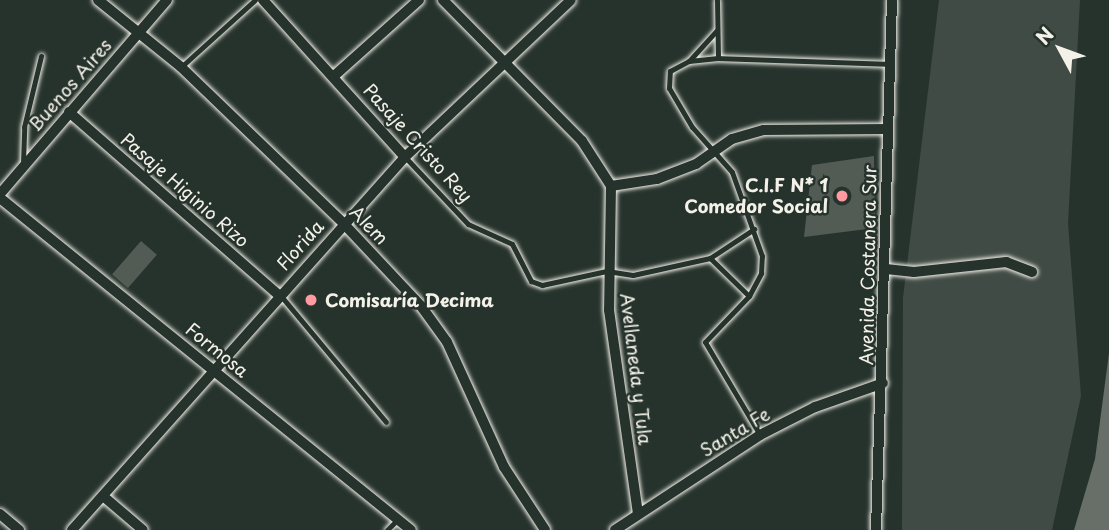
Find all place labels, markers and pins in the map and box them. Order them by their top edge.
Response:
place label: C.I.F N* 1 Comedor Social [684,175,828,218]
marker: C.I.F N* 1 Comedor Social [834,188,850,204]
place label: Comisaría Decima [325,289,494,311]
marker: Comisaría Decima [303,292,319,308]

